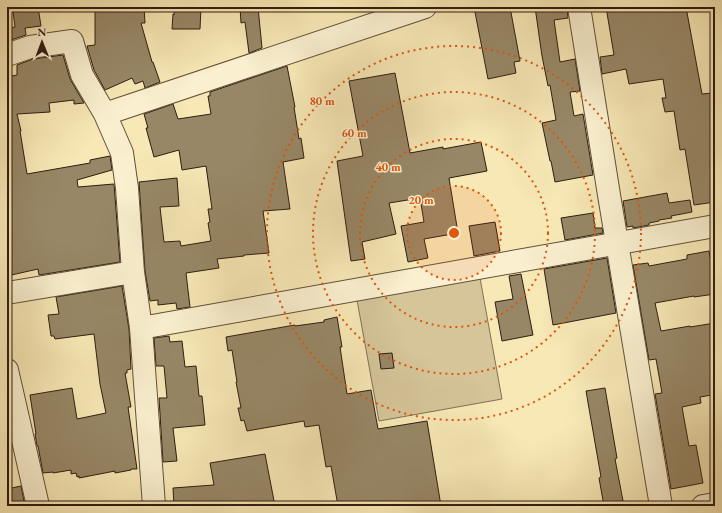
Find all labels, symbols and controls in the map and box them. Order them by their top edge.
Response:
north arrow [22,22,62,62]
text: N [37,25,46,39]
text: 80 m [309,93,335,109]
text: 60 m [341,125,367,141]
text: 40 m [375,159,401,175]
text: 20 m [408,192,434,208]
centre of rings [447,226,461,240]

